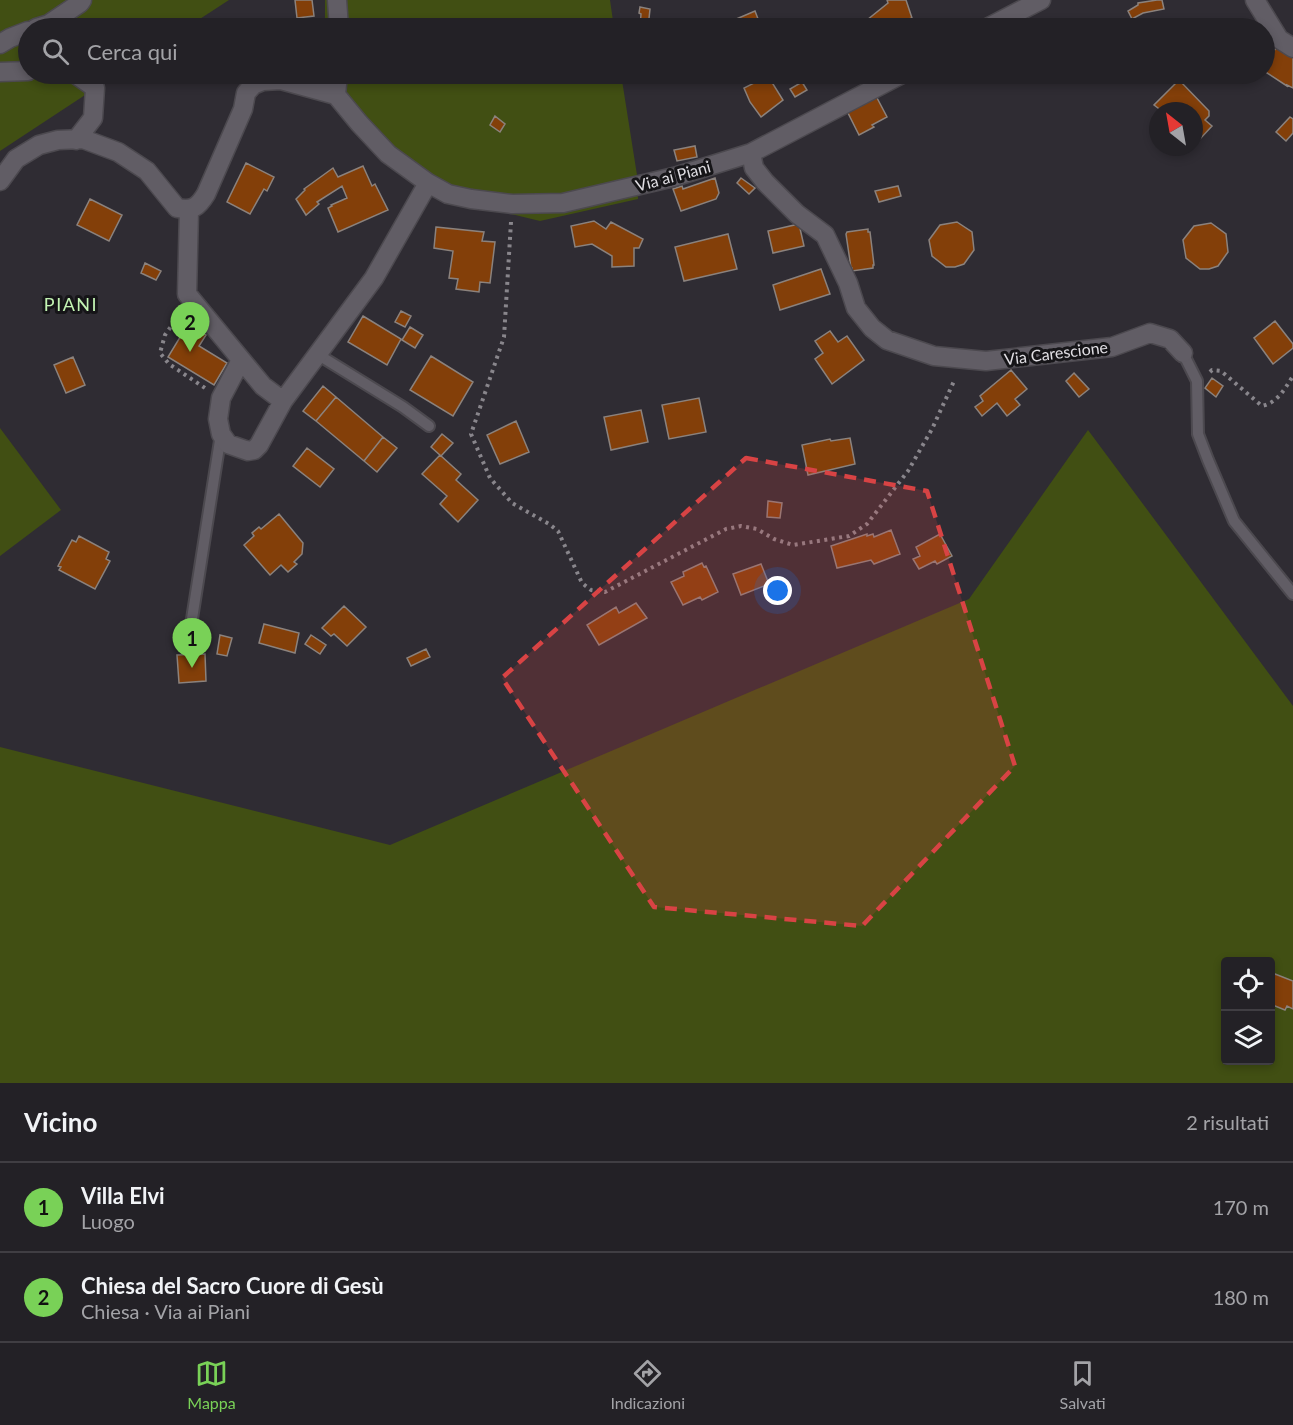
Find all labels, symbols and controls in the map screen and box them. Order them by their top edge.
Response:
search box [18,18,1275,84]
icon: search [39,35,72,68]
text: Cerca qui [87,38,178,65]
north arrow [1149,102,1203,156]
street label: Via ai Piani [633,156,712,195]
district label: PIANI [44,293,98,315]
pin: 2 [170,302,210,352]
street label: Via Carescione [1003,337,1109,368]
your location [763,576,792,605]
pin: 1 [172,618,212,668]
map controls [1221,957,1275,1065]
button: locate [1221,957,1275,1011]
button: layers [1221,1011,1275,1065]
text: Vicino [24,1106,97,1138]
text: 2 risultati [1186,1110,1269,1134]
text: Villa Elvi [81,1182,165,1209]
text: 1 [38,1195,49,1219]
text: 170 m [1213,1195,1269,1219]
text: Luogo [81,1209,135,1233]
text: Chiesa del Sacro Cuore di Gesù [81,1272,384,1299]
text: 2 [38,1285,49,1309]
text: 180 m [1213,1285,1269,1309]
text: Chiesa · Via ai Piani [81,1299,250,1323]
tab: Mappa [187,1357,236,1412]
tab: Indicazioni [610,1357,685,1412]
tab: Salvati [1060,1357,1106,1412]

